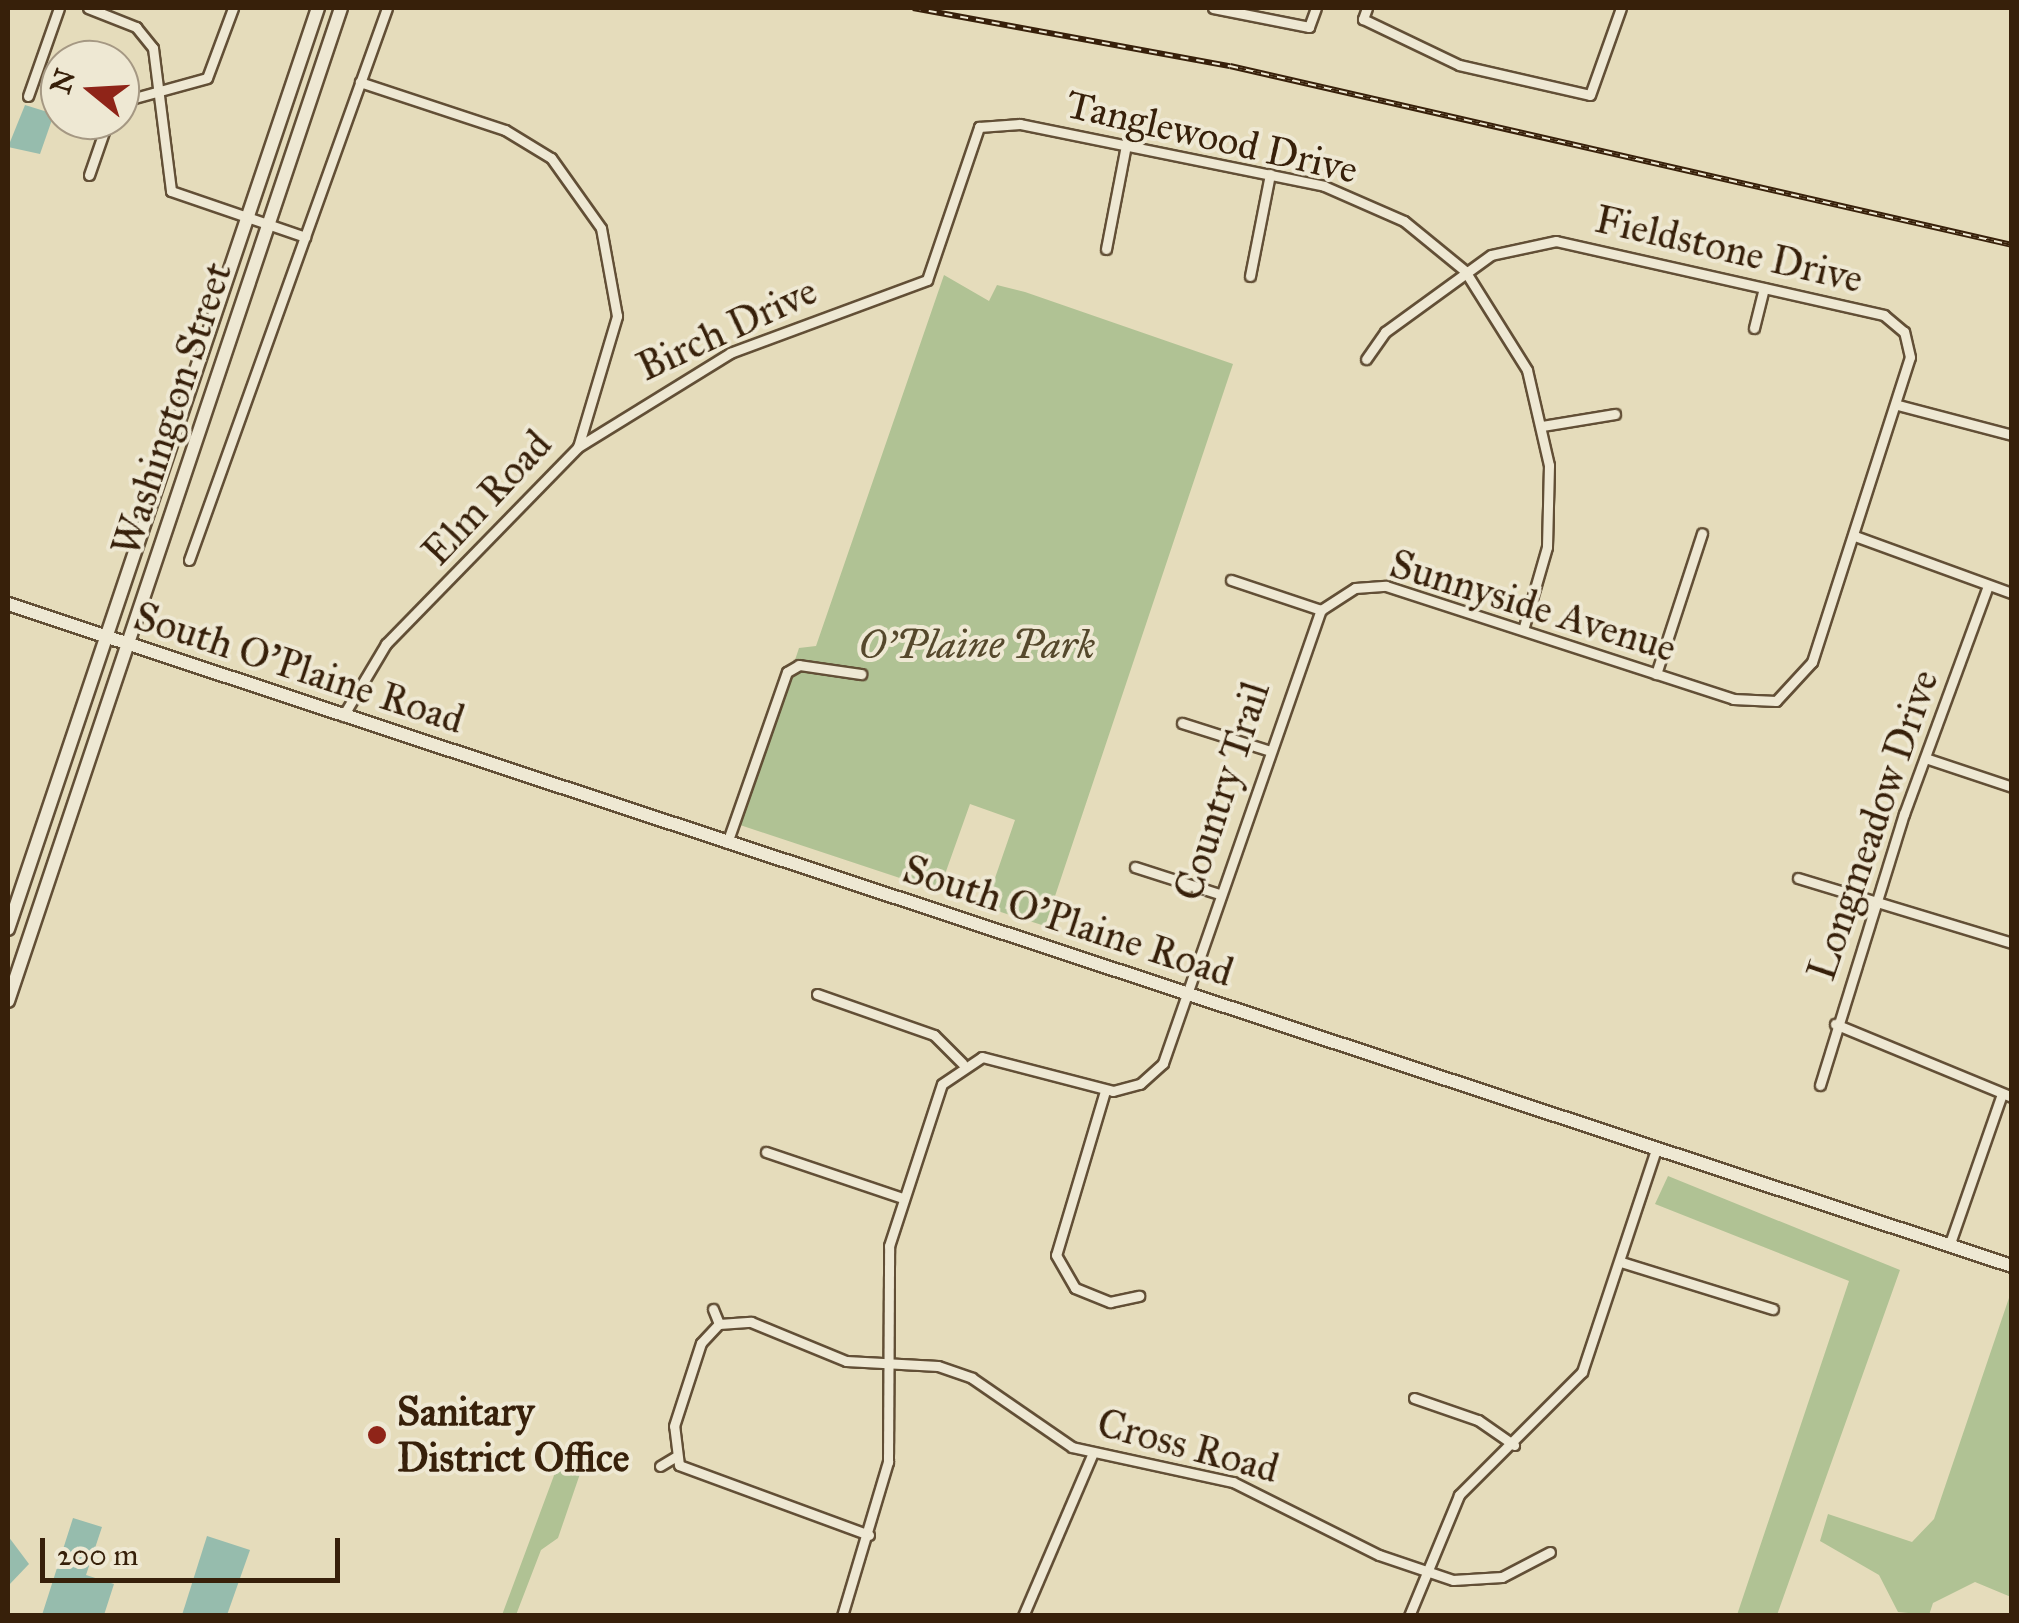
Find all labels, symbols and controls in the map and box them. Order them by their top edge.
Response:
north arrow [40,40,140,140]
text: N [43,64,83,98]
street label: Tanglewood Drive [1062,80,1362,194]
street label: Fieldstone Drive [1591,195,1867,303]
street label: Washington Street [102,256,242,562]
street label: Birch Drive [630,267,824,391]
street label: Elm Road [413,421,561,575]
street label: Sunnyside Avenue [1384,540,1682,672]
street label: South O'Plaine Road [128,592,470,744]
park label: O'Plaine Park [859,621,1095,669]
street label: Longmeadow Drive [1797,664,1949,986]
street label: Country Trail [1164,676,1280,906]
street label: South O'Plaine Road [897,845,1239,997]
place label: Sanitary District Office [397,1388,630,1482]
street label: Cross Road [1092,1399,1284,1493]
marker: Sanitary District Office [366,1424,388,1446]
scale bar [45,1518,345,1580]
text: 200 m [57,1537,138,1573]

